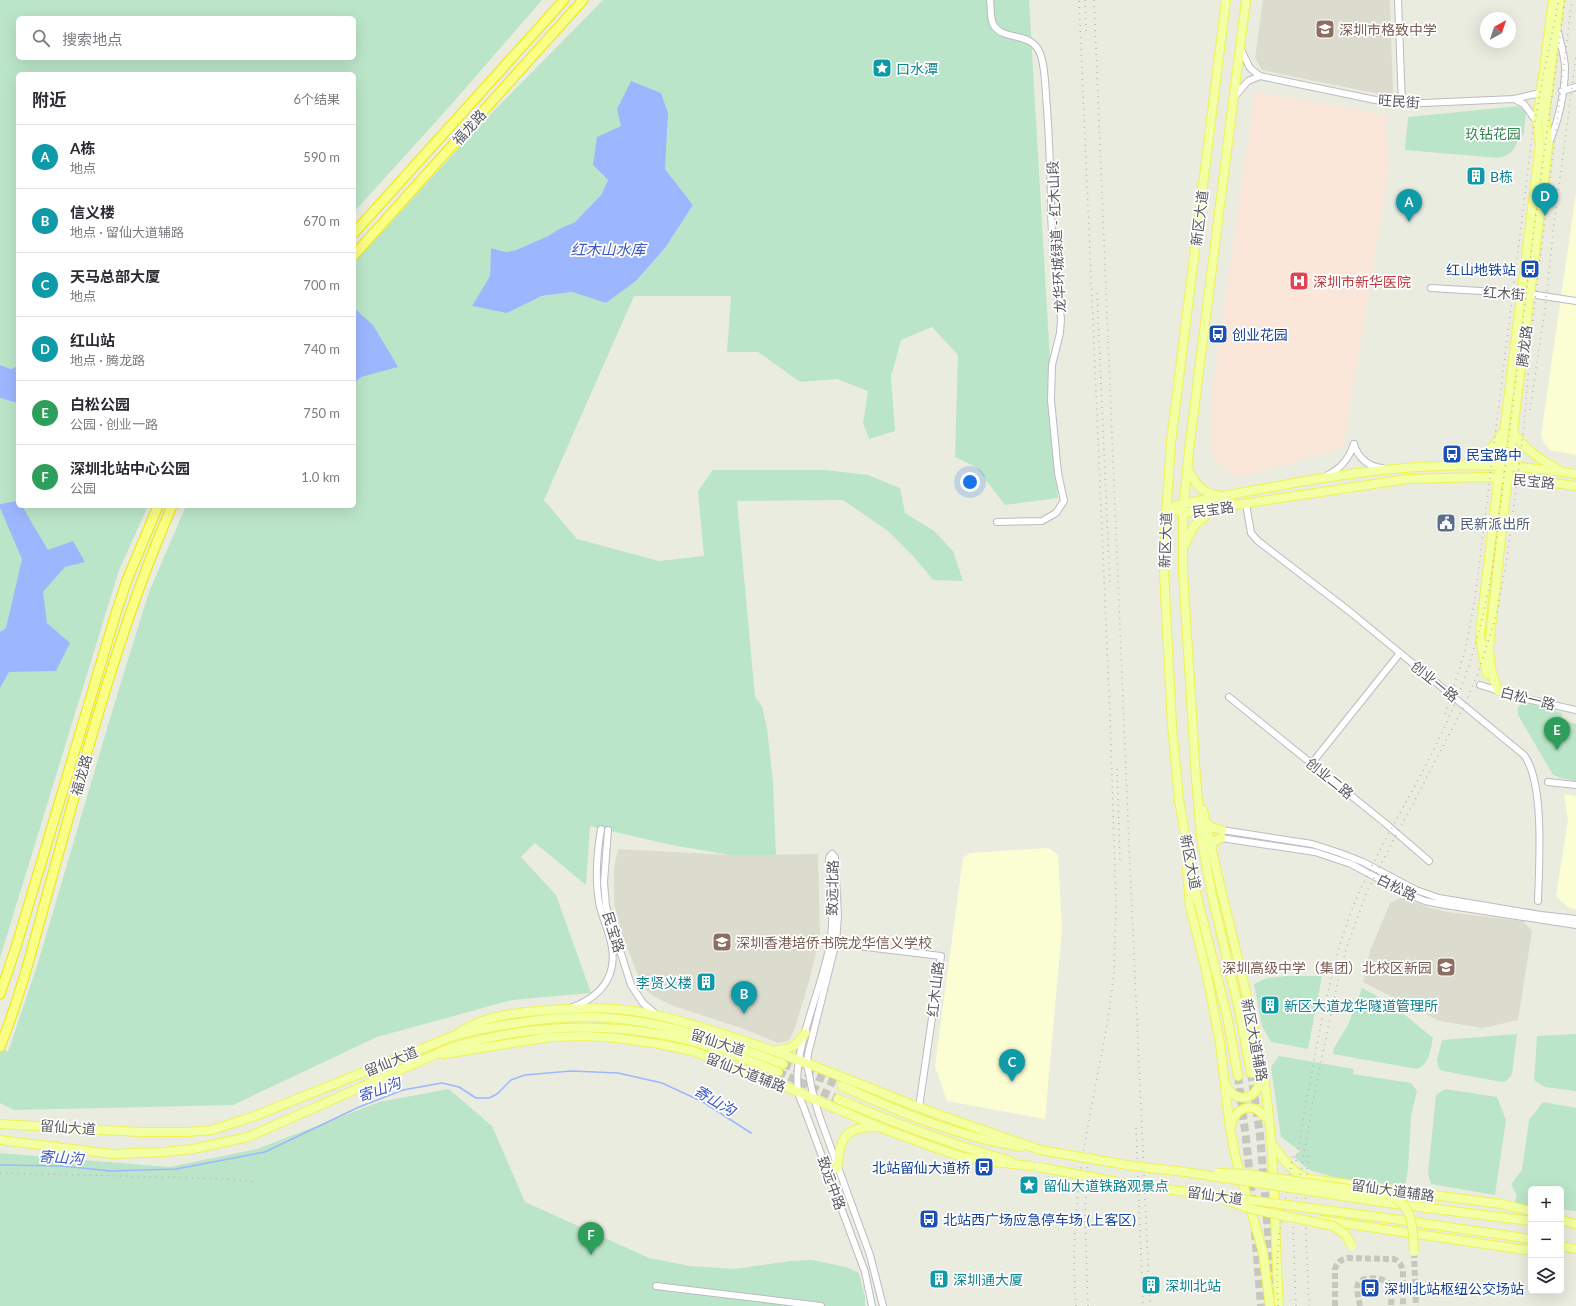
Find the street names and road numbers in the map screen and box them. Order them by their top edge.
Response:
street label: 旺民街 [1377,91,1421,111]
street label: 福龙路 [449,106,489,148]
street label: 龙华环城绿道 - 红木山段 [1044,160,1068,314]
street label: 新区大道 [1187,189,1211,247]
street label: 红木街 [1482,283,1526,303]
street label: 腾龙路 [1513,324,1535,368]
street label: 民宝路 [1512,470,1556,492]
street label: 民宝路 [1191,498,1235,520]
street label: 新区大道 [1156,512,1174,568]
street label: 创业一路 [1408,657,1462,705]
street label: 白松一路 [1499,683,1557,713]
street label: 福龙路 [67,752,95,798]
street label: 创业二路 [1303,754,1357,802]
street label: 新区大道 [1177,833,1205,891]
street label: 致远北路 [823,860,841,916]
street label: 白松路 [1374,870,1420,904]
street label: 民宝路 [600,909,628,955]
street label: 红木山路 [924,960,946,1018]
street label: 新区大道辅路 [1239,997,1271,1083]
street label: 留仙大道 [689,1025,747,1059]
street label: 留仙大道 [362,1043,420,1079]
street label: 留仙大道辅路 [704,1049,788,1095]
street label: 留仙大道 [39,1117,97,1137]
street label: 致远中路 [814,1154,850,1212]
street label: 留仙大道辅路 [1350,1176,1436,1204]
street label: 留仙大道 [1186,1183,1244,1207]

